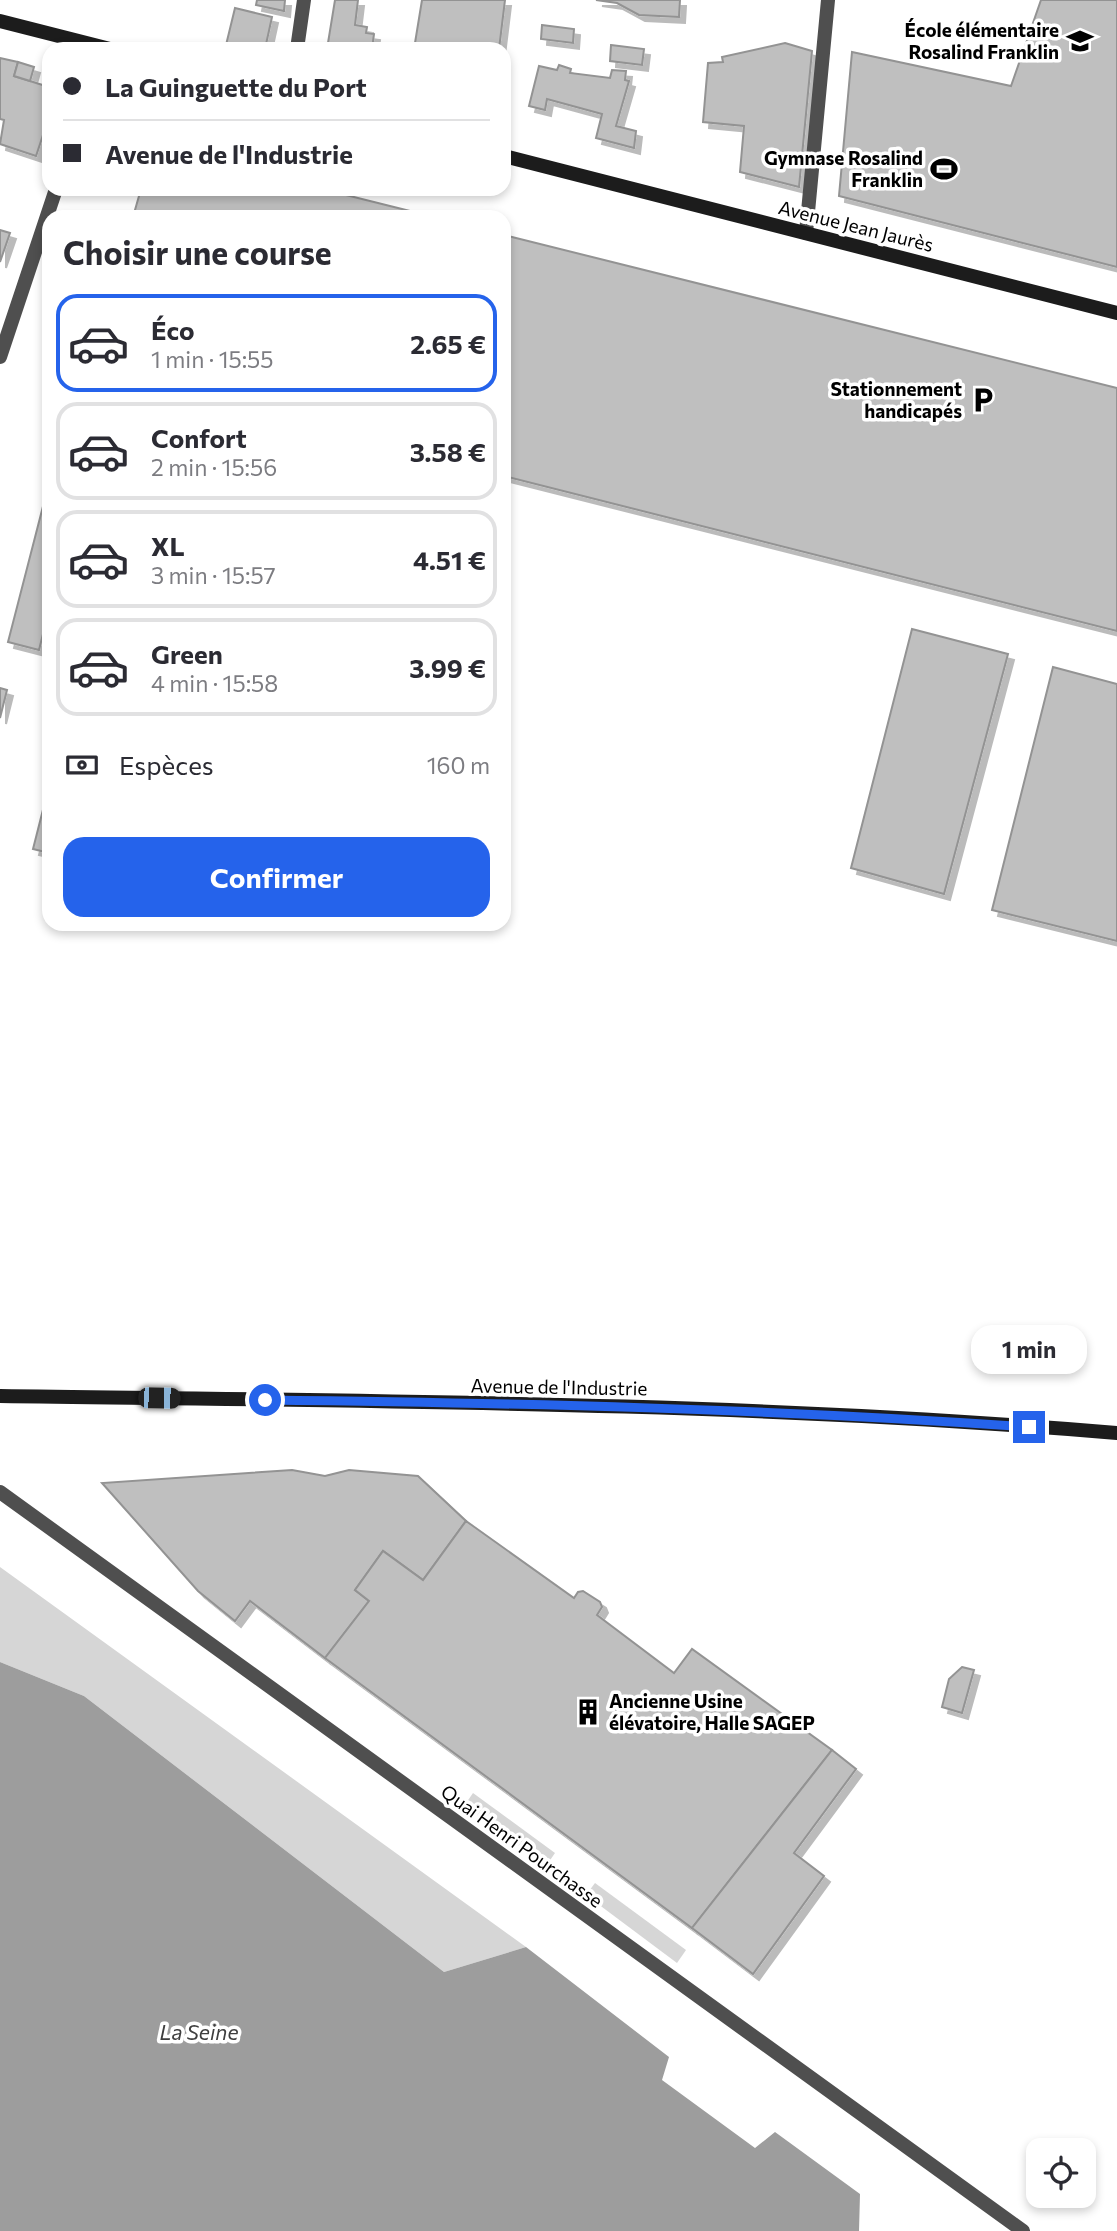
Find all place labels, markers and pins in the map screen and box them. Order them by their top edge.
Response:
place label: École élémentaire Rosalind Franklin [905,18,1059,63]
school or university icon: École élémentaire Rosalind Franklin [1065,26,1095,56]
place label: Gymnase Rosalind Franklin [764,146,923,191]
sports icon: Gymnase Rosalind Franklin [929,154,959,184]
place label: Stationnement handicapés [830,377,962,422]
parking icon: Stationnement handicapés [968,385,998,415]
place label: Ancienne Usine élévatoire, Halle SAGEP [609,1689,815,1734]
building icon: Ancienne Usine élévatoire, Halle SAGEP [573,1697,603,1727]

